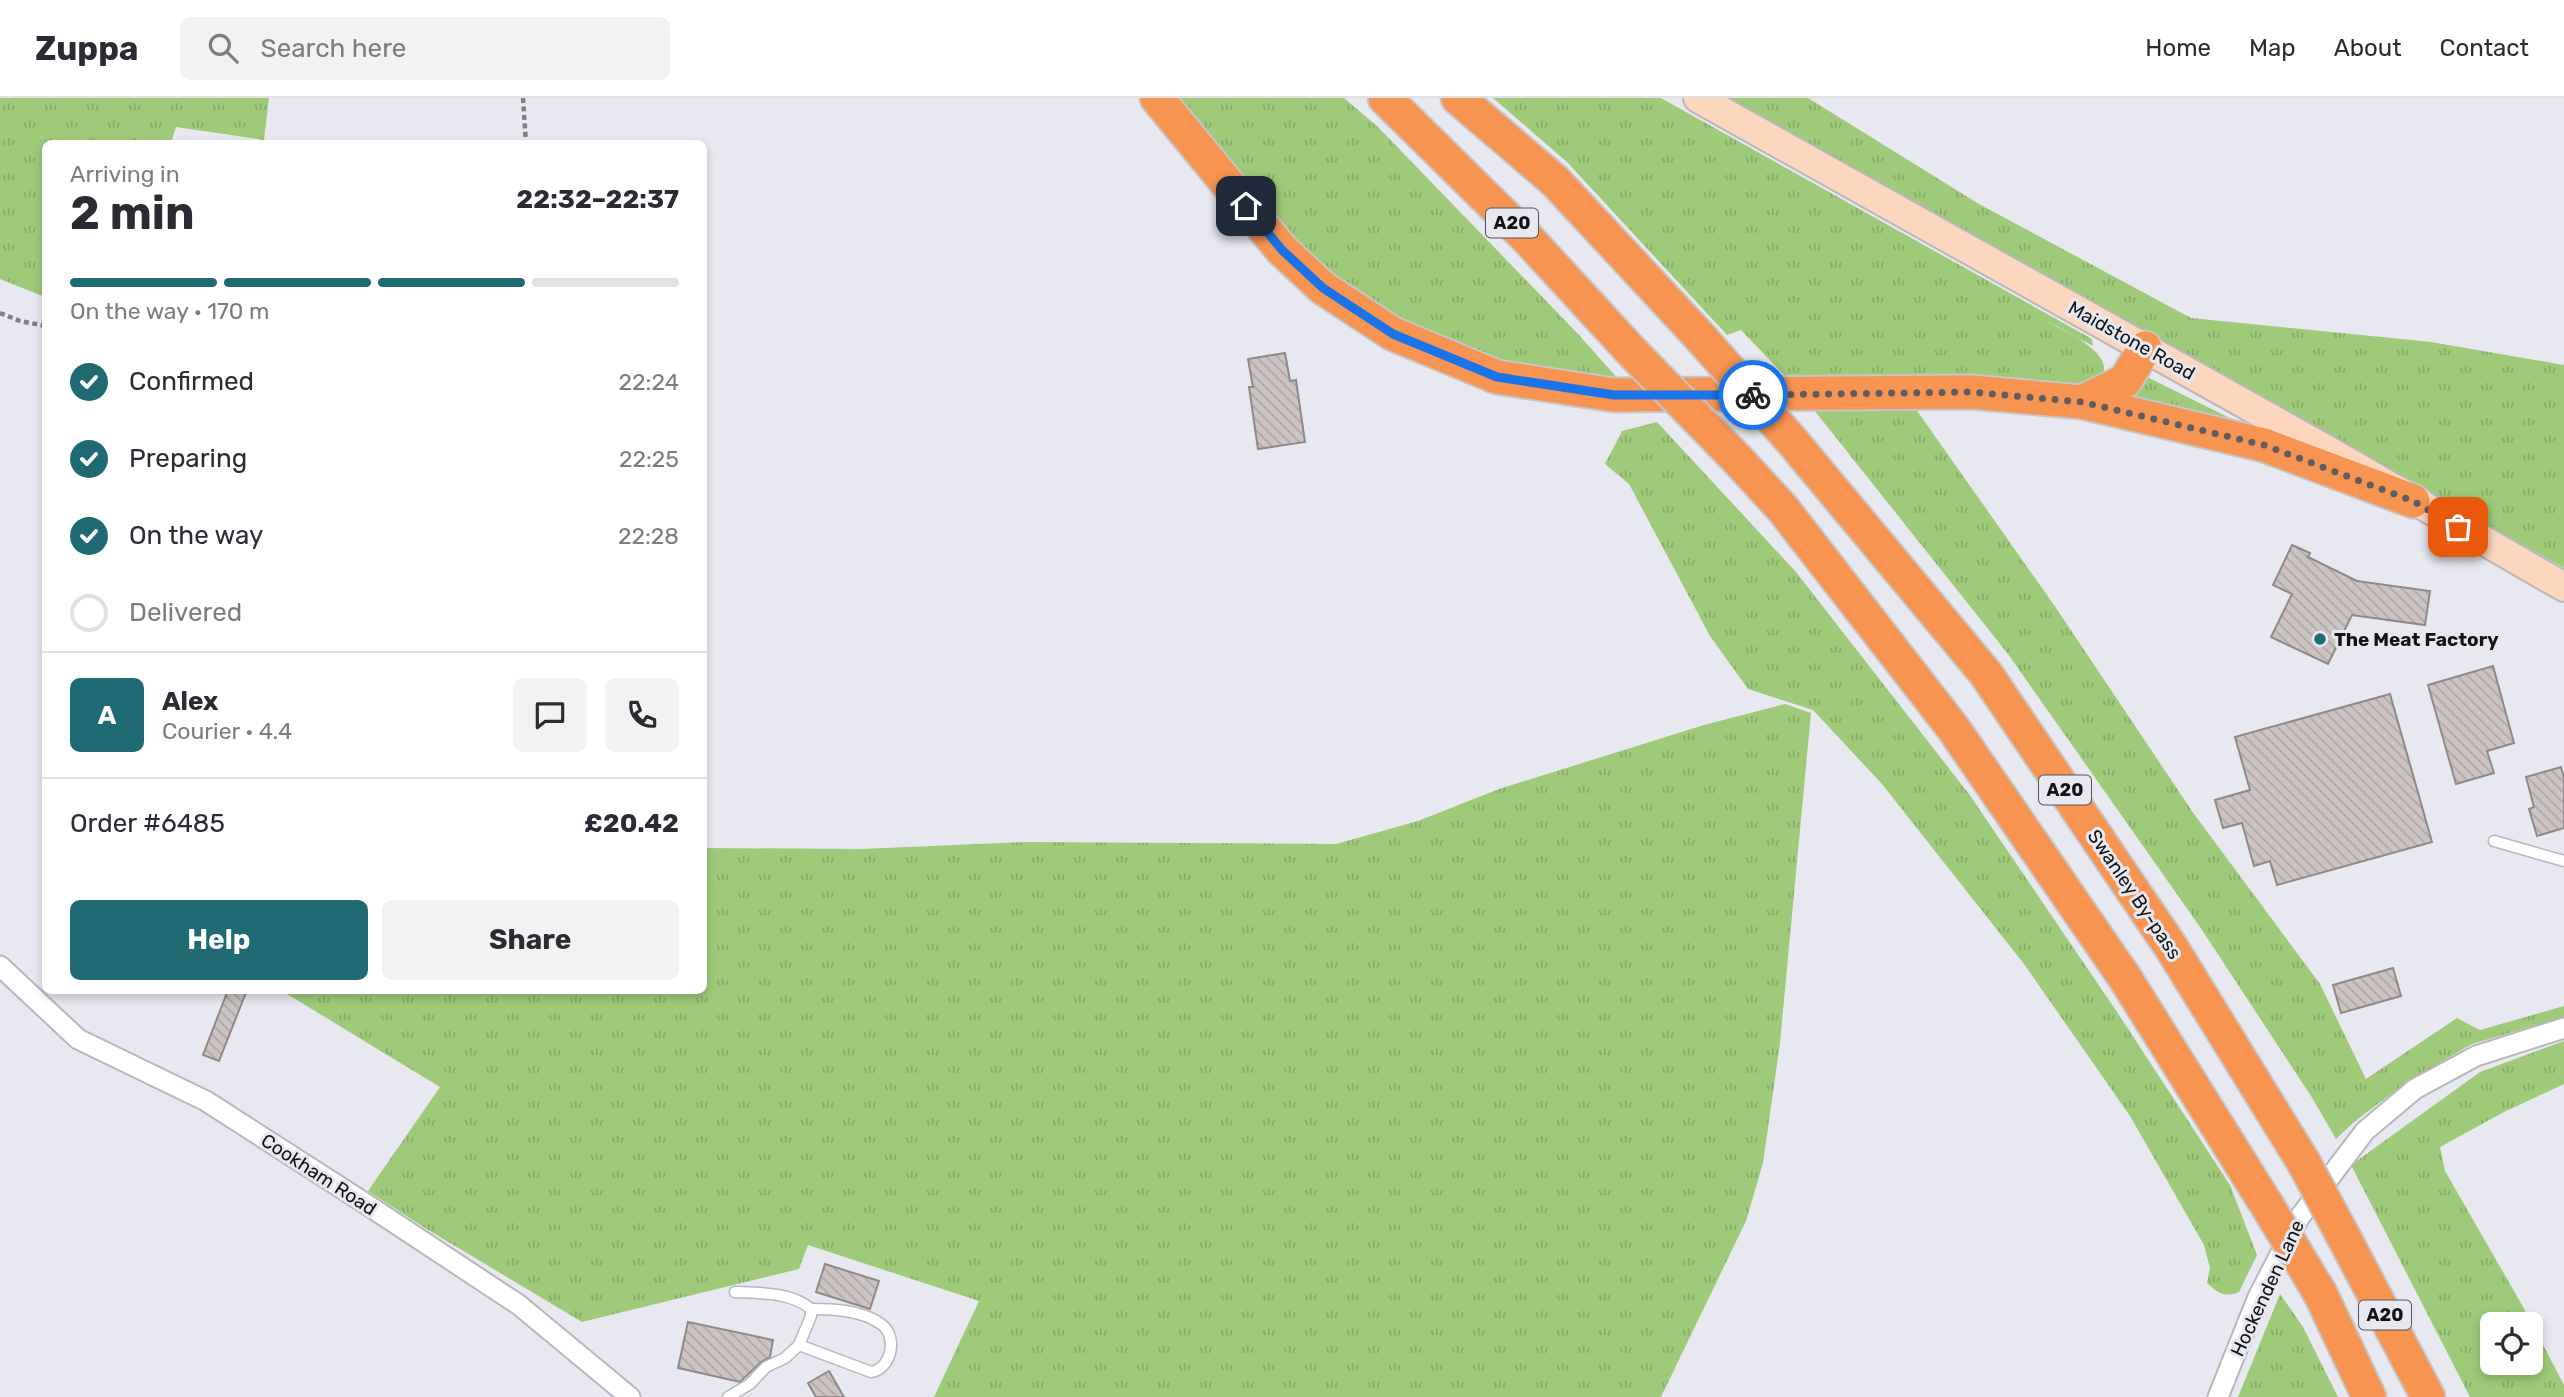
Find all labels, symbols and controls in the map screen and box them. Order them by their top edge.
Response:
search box [180,17,670,80]
text: Zuppa [35,29,138,68]
icon: search [204,29,242,67]
text: Search here [260,33,406,64]
text: Home [2145,34,2211,62]
text: Map [2249,34,2296,62]
text: About [2334,34,2402,62]
text: Contact [2440,34,2529,62]
text: Arriving in [70,160,180,188]
pin [1216,176,1276,236]
text: 22:32–22:37 [516,184,679,215]
text: 2 min [70,186,195,241]
icon: home [1227,187,1265,225]
road number: A20 [1486,208,1538,238]
street label: Maidstone Road [2064,296,2199,385]
text: On the way · 170 m [70,297,269,325]
courier [1718,360,1788,430]
icon: check [70,363,108,401]
text: Confirmed [129,366,254,397]
text: 22:24 [619,368,679,396]
icon: bike [1734,376,1772,414]
icon: check [70,440,108,478]
text: Preparing [129,443,247,474]
text: 22:25 [619,445,679,473]
pin [2428,497,2488,557]
icon: bag [2439,508,2477,546]
icon: check [70,517,108,555]
text: On the way [129,520,263,551]
text: 22:28 [618,522,679,550]
text: Delivered [129,597,242,628]
place label: The Meat Factory [2334,628,2499,651]
marker: The Meat Factory [2312,631,2328,647]
button: chat [513,678,587,752]
button: phone [605,678,679,752]
text: Alex [162,686,218,717]
text: A [98,700,116,731]
text: Courier · 4.4 [162,717,292,745]
road number: A20 [2039,776,2091,804]
text: Order #6485 [70,808,225,839]
text: £20.42 [584,808,679,839]
street label: Swanley By-pass [2083,825,2186,963]
button: Help [70,900,368,980]
button: Share [382,900,679,980]
street label: Cookham Road [257,1129,381,1220]
street label: Hockenden Lane [2226,1216,2309,1360]
road number: A20 [2359,1300,2411,1330]
map controls [2480,1312,2543,1375]
button: locate [2480,1312,2543,1375]

